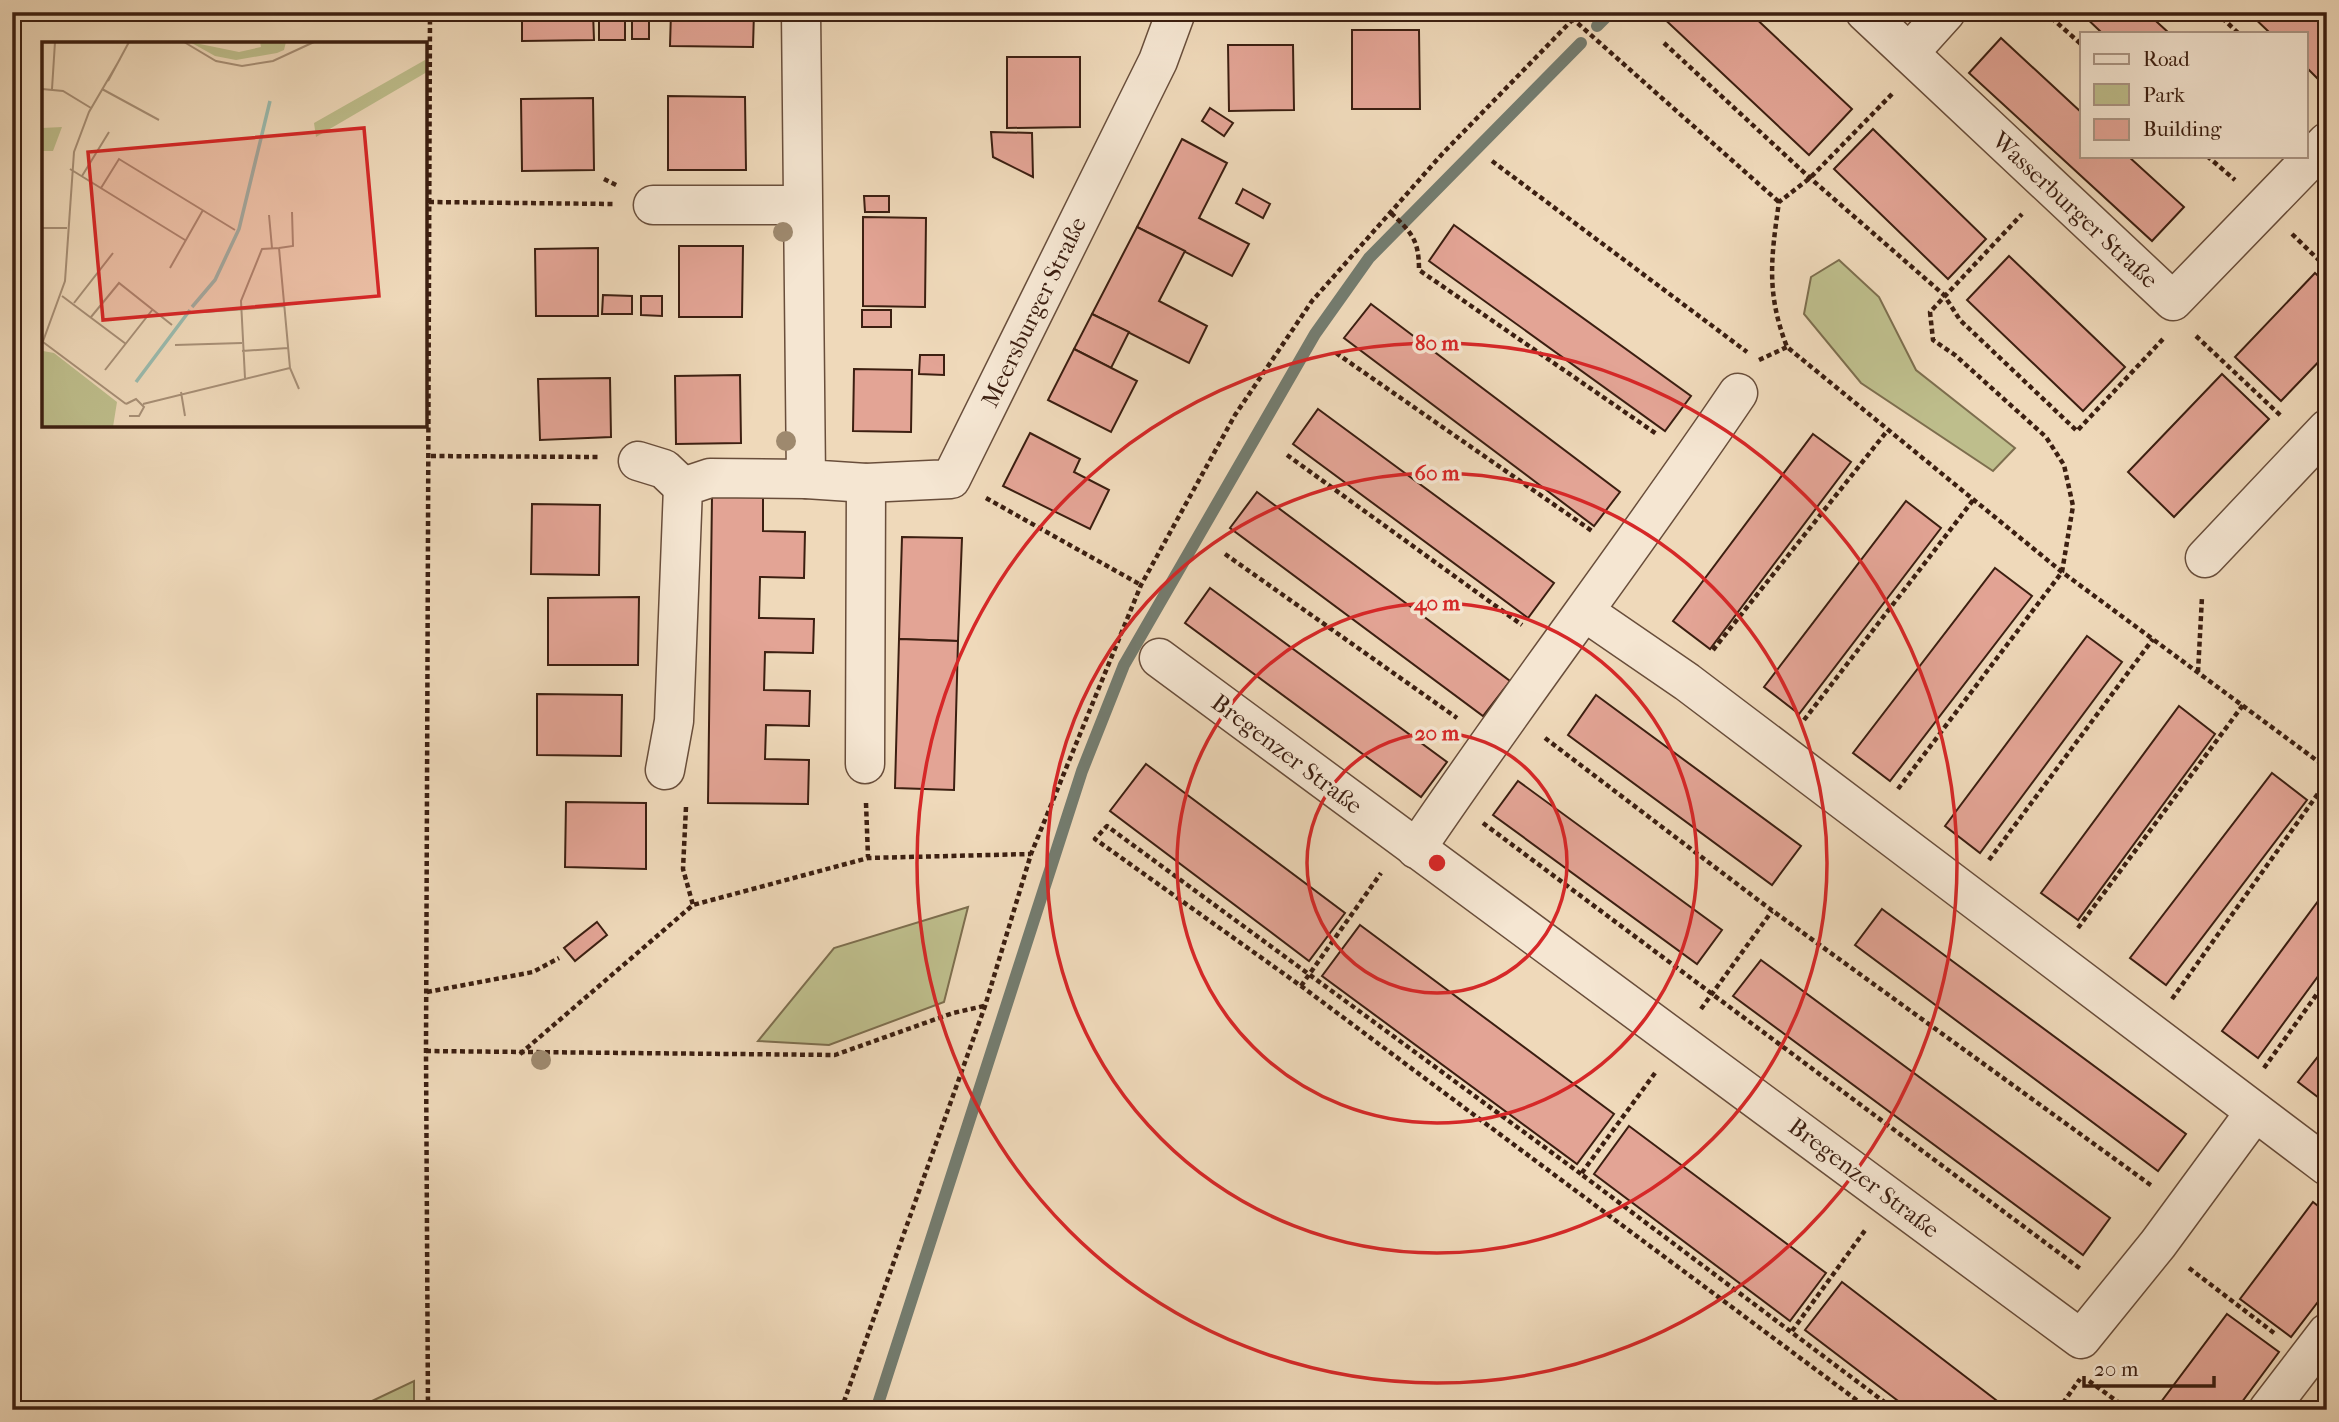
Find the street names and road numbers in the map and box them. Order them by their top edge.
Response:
street label: Wasserburger Straße [1986,125,2164,294]
street label: Meersburger Straße [976,212,1092,412]
street label: Bregenzer Straße [1206,688,1368,820]
street label: Bregenzer Straße [1783,1112,1945,1244]

